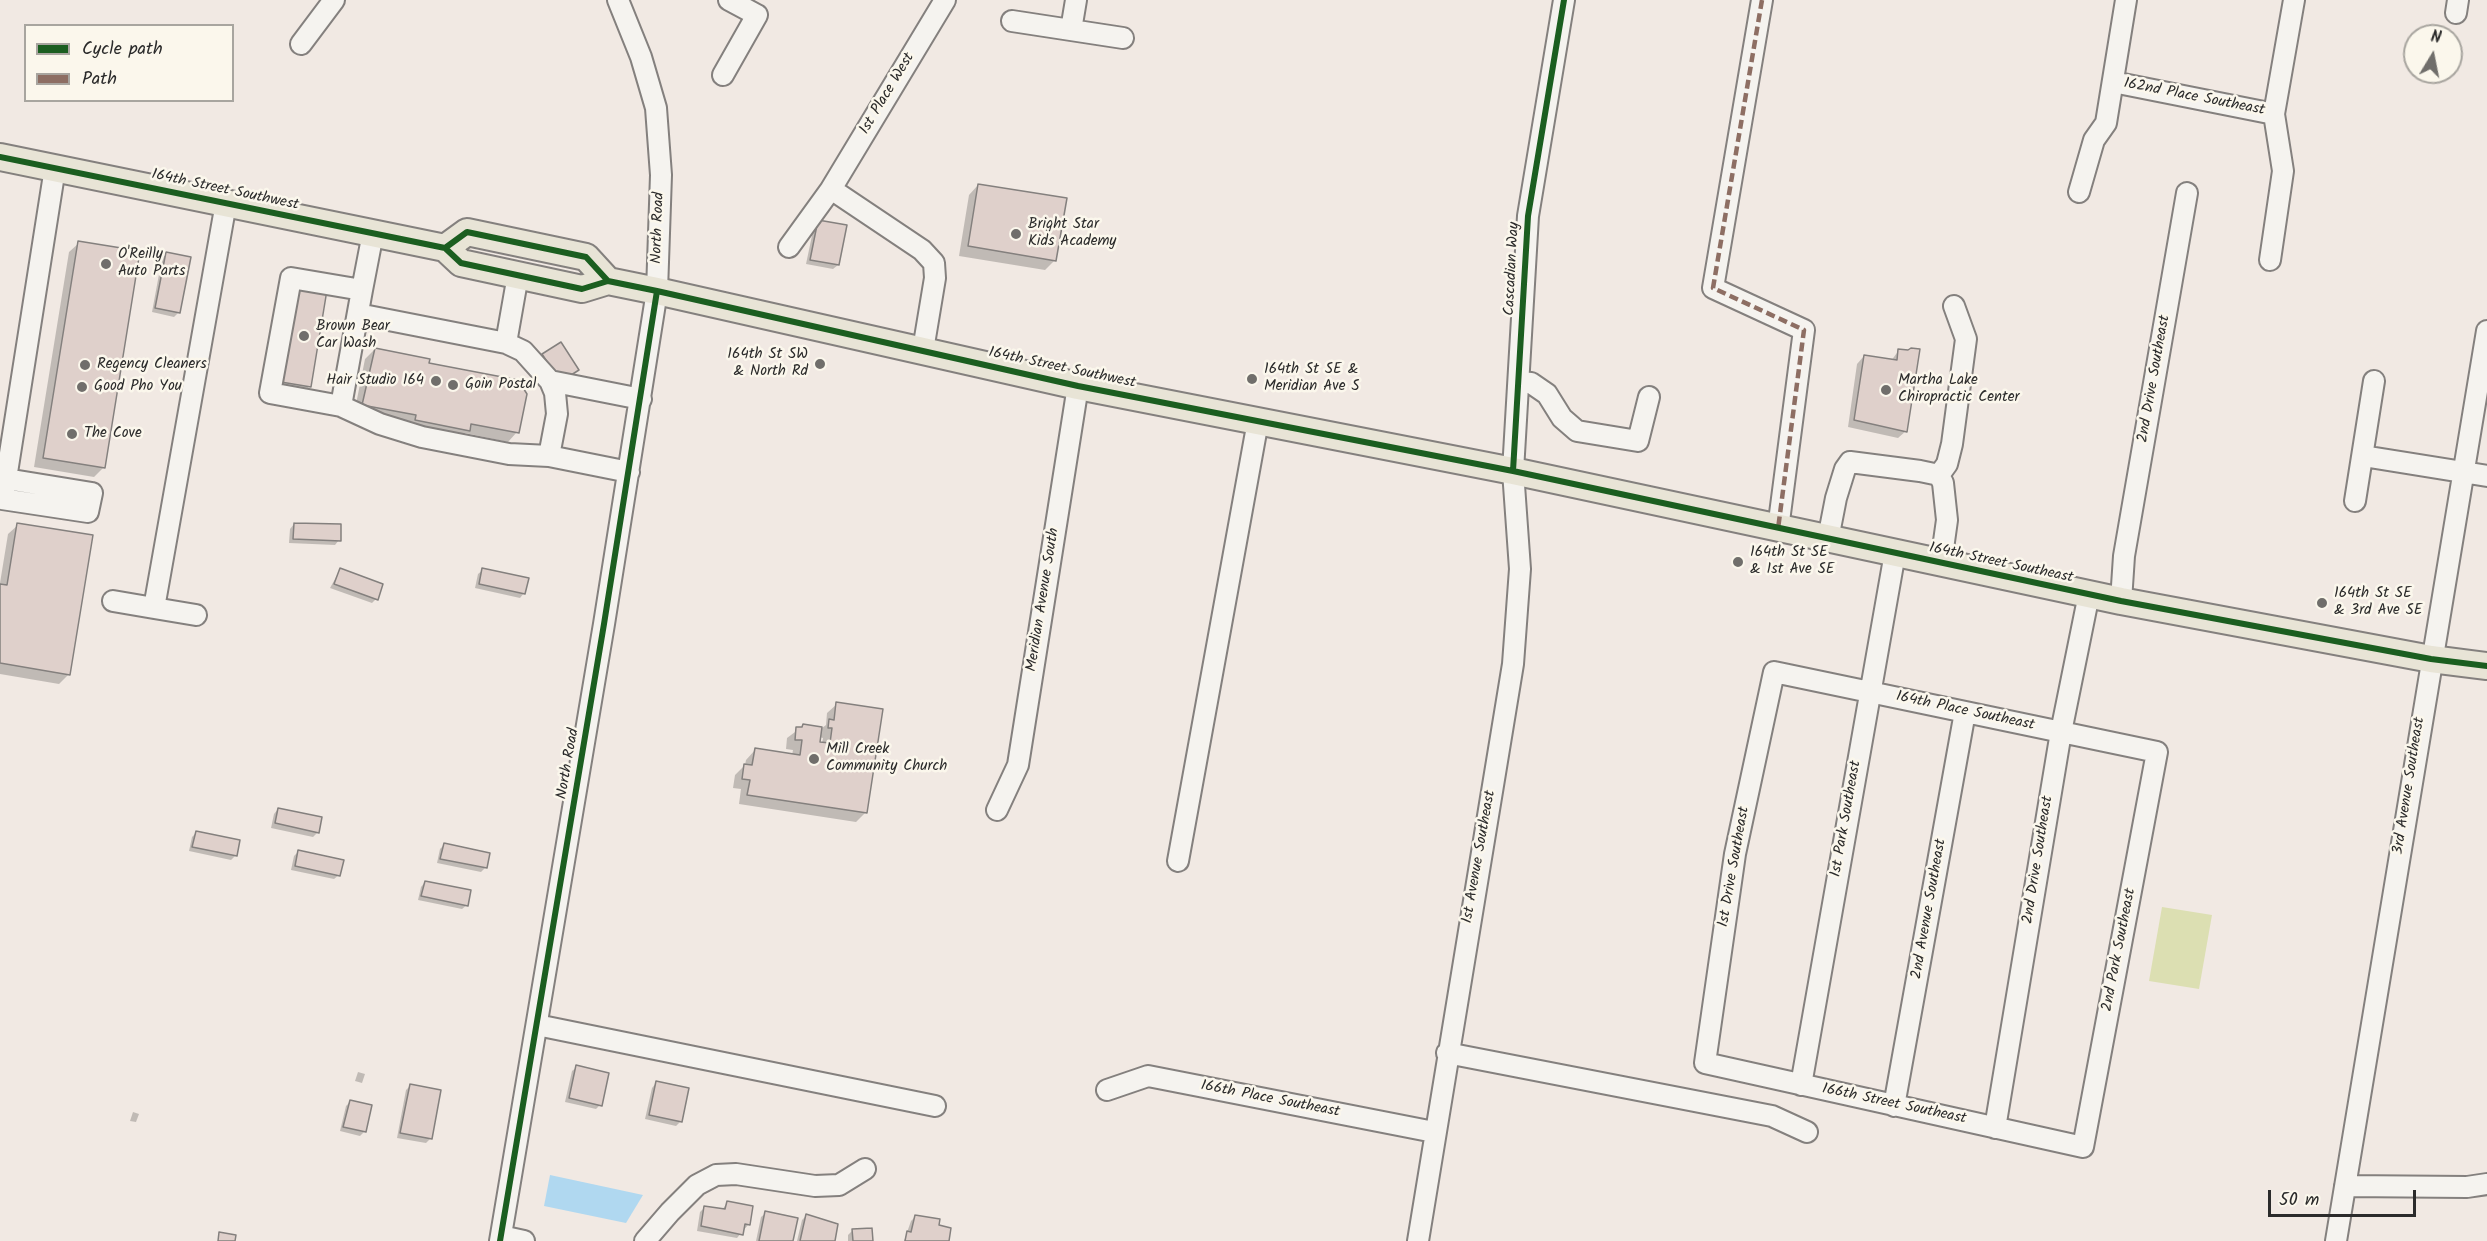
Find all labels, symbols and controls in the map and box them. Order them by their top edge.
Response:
legend [24,24,234,102]
north arrow [2403,24,2463,84]
text: N [2429,25,2443,51]
text: Cycle path [82,35,163,64]
street label: 1st Place West [857,50,919,138]
text: Path [82,65,117,94]
street label: 162nd Place Southeast [2122,75,2266,121]
street label: 164th Street Southwest [150,167,300,215]
street label: North Road [649,192,669,264]
place label: Bright Star Kids Academy [1028,216,1116,251]
street label: Cascadian Way [1502,222,1524,316]
marker: Bright Star Kids Academy [1009,227,1023,241]
place label: O'Reilly Auto Parts [118,246,185,281]
marker: O'Reilly Auto Parts [99,257,113,271]
street label: 2nd Drive Southeast [2135,314,2175,444]
place label: Brown Bear Car Wash [316,318,390,353]
marker: Brown Bear Car Wash [297,329,311,343]
street label: 164th Street Southwest [987,345,1137,393]
place label: 164th St SW & North Rd [727,346,808,381]
place label: Regency Cleaners [97,356,207,374]
marker: 164th St SW & North Rd [813,357,827,371]
marker: Regency Cleaners [78,358,92,372]
place label: 164th St SE & Meridian Ave S [1264,361,1359,396]
place label: Hair Studio 164 [326,372,424,390]
marker: 164th St SE & Meridian Ave S [1245,372,1259,386]
place label: Martha Lake Chiropractic Center [1898,372,2020,407]
marker: Hair Studio 164 [429,374,443,388]
place label: Goin Postal [465,376,536,394]
place label: Good Pho You [94,378,182,396]
marker: Goin Postal [446,378,460,392]
marker: Good Pho You [75,380,89,394]
marker: Martha Lake Chiropractic Center [1879,383,1893,397]
place label: The Cove [84,425,142,443]
marker: The Cove [65,427,79,441]
street label: Meridian Avenue South [1024,527,1064,673]
street label: 164th Street Southeast [1927,540,2075,588]
place label: 164th St SE & 1st Ave SE [1750,544,1834,579]
marker: 164th St SE & 1st Ave SE [1731,555,1745,569]
place label: 164th St SE & 3rd Ave SE [2334,585,2423,620]
marker: 164th St SE & 3rd Ave SE [2315,596,2329,610]
street label: 164th Place Southeast [1894,689,2036,735]
street label: 3rd Avenue Southeast [2390,716,2430,856]
street label: North Road [554,727,584,801]
place label: Mill Creek Community Church [826,741,947,776]
marker: Mill Creek Community Church [807,752,821,766]
street label: 1st Park Southeast [1828,759,1866,879]
street label: 1st Avenue Southeast [1459,789,1501,925]
street label: 2nd Drive Southeast [2020,795,2058,925]
street label: 1st Drive Southeast [1716,805,1754,929]
street label: 2nd Avenue Southeast [1909,837,1951,981]
street label: 2nd Park Southeast [2099,887,2141,1013]
street label: 166th Place Southeast [1199,1078,1341,1122]
street label: 166th Street Southeast [1820,1081,1968,1129]
scale bar [2271,1178,2420,1216]
text: 50 m [2279,1186,2319,1215]

